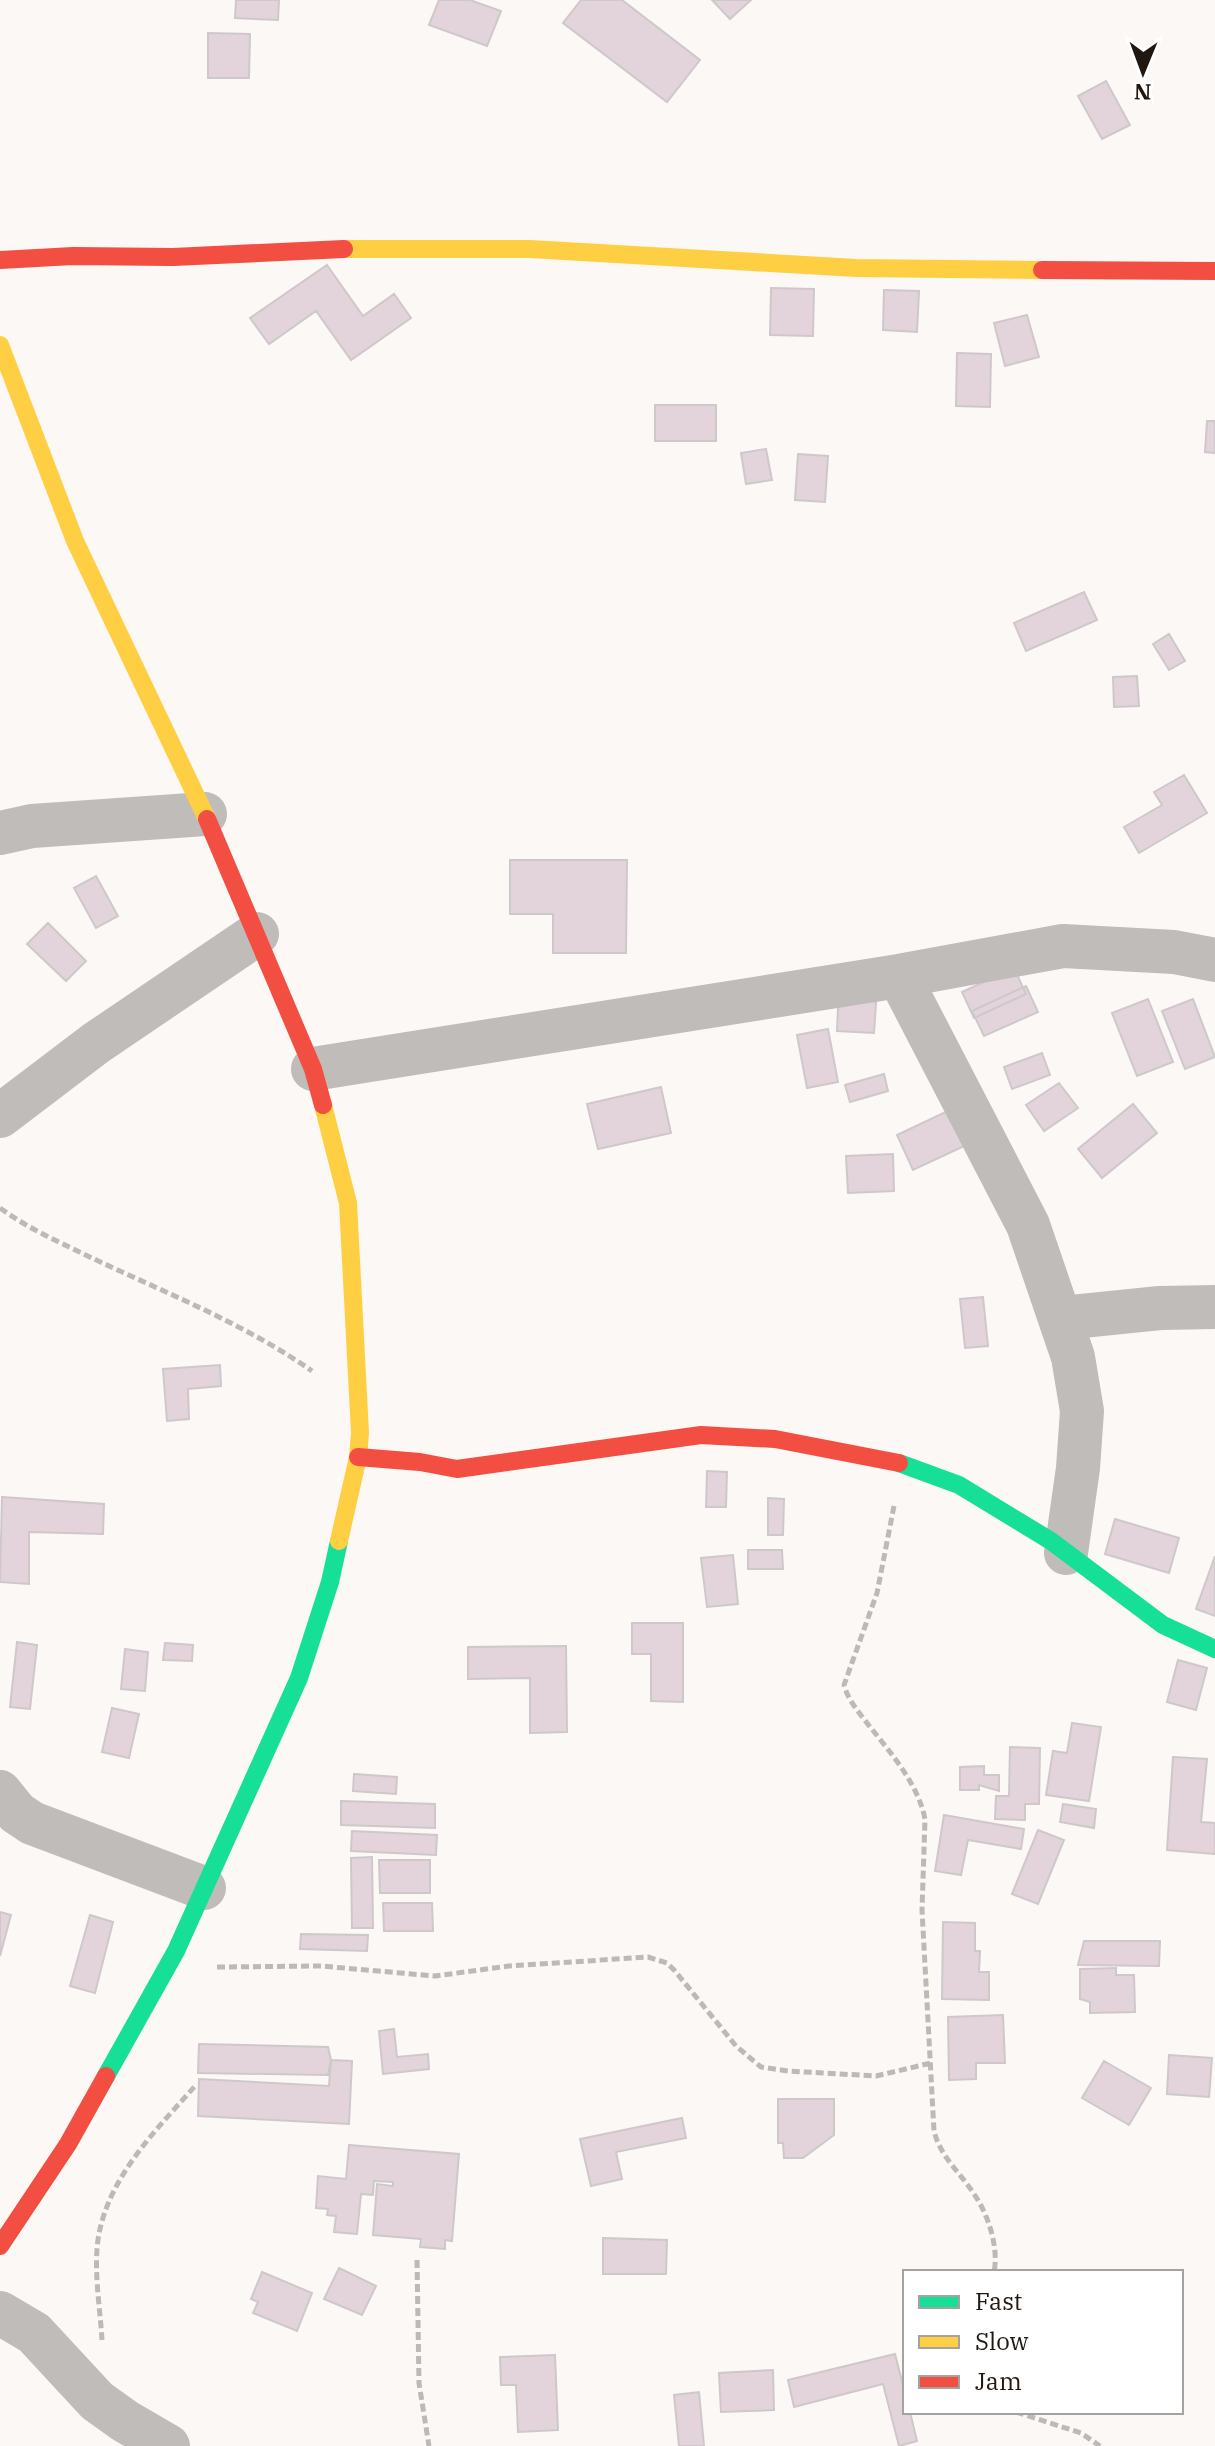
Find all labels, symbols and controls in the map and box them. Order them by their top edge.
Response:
north arrow [1103,32,1183,112]
text: N [1134,78,1152,107]
legend [903,2270,1183,2414]
text: Fast [975,2285,1022,2317]
text: Slow [975,2325,1029,2357]
text: Jam [975,2365,1022,2397]

